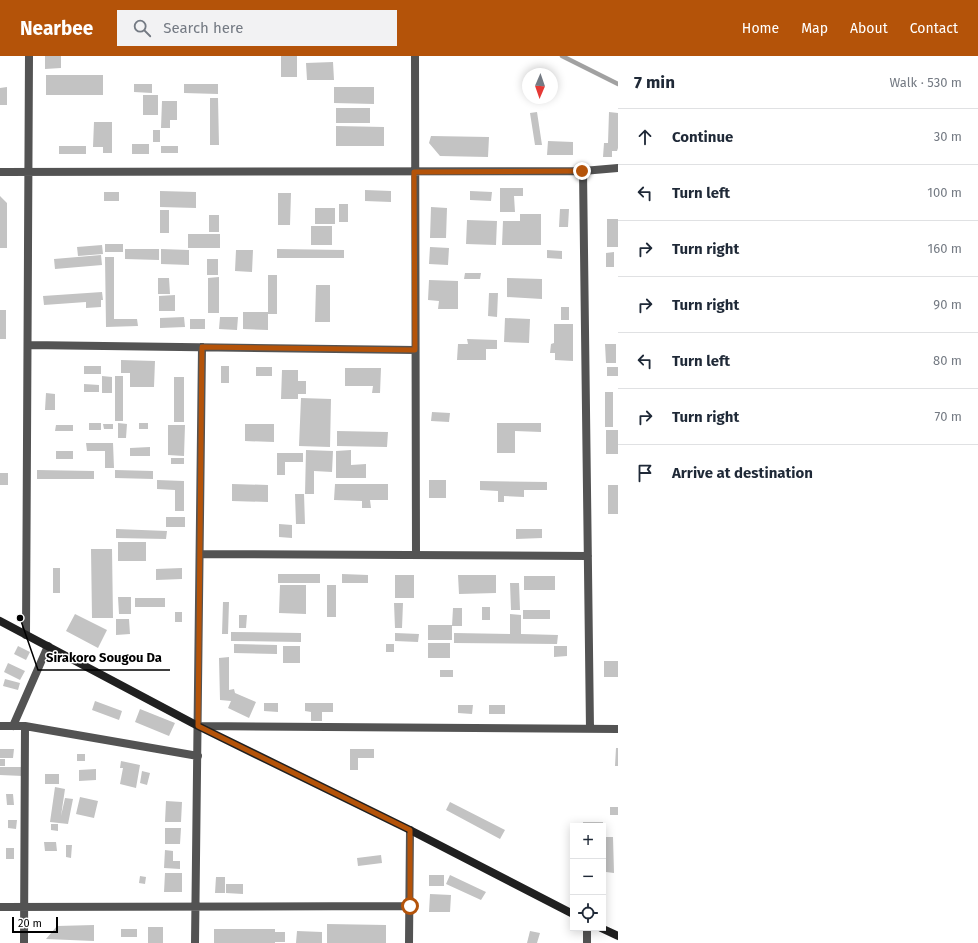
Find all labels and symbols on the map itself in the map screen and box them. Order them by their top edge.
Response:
north arrow [522,68,558,104]
route end [573,162,591,180]
callout: Sirakoro Sougou Da [38,645,170,670]
text: Sirakoro Sougou Da [46,650,162,665]
route start [401,897,419,915]
scale bar [12,915,58,934]

